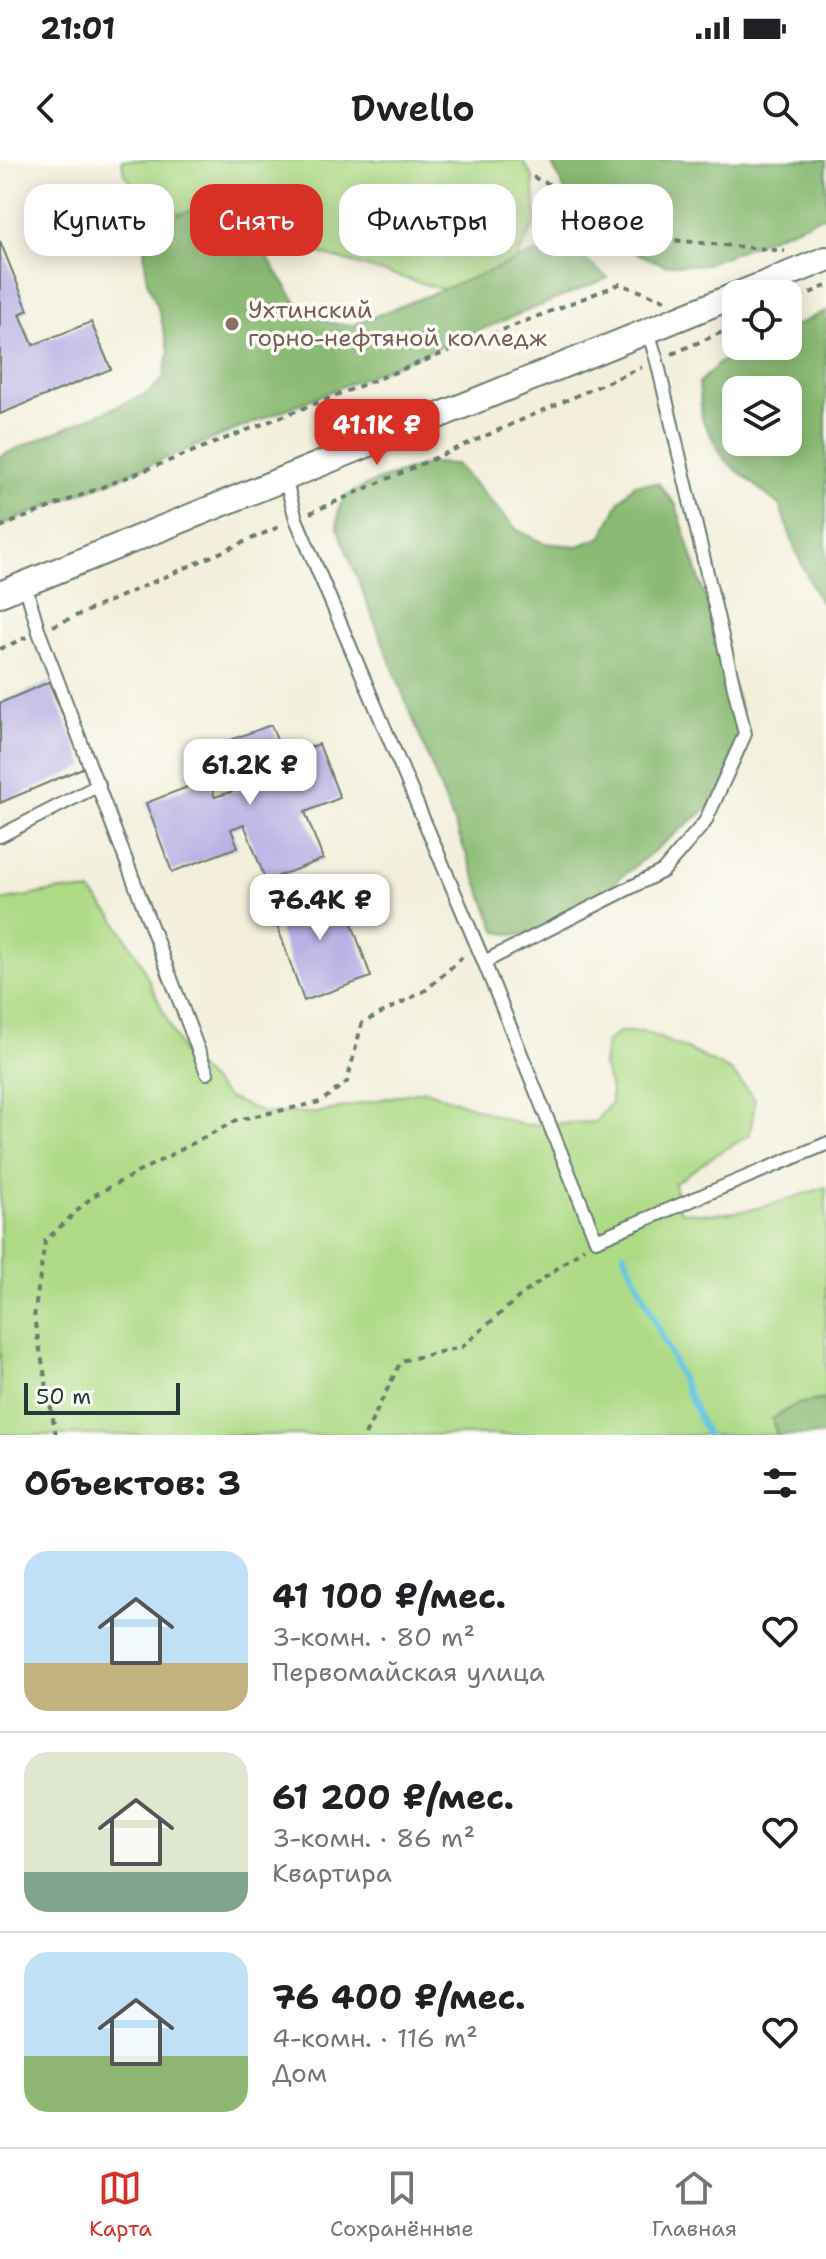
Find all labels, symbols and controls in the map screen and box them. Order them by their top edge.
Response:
text: 21:01 [40,8,115,49]
text: Dwello [351,84,475,133]
icon: back [24,86,68,130]
icon: search [758,86,802,130]
chip: Купить [24,184,174,256]
chip: Снять [190,184,323,256]
chip: Фильтры [339,184,516,256]
chip: Новое [532,184,673,256]
map controls [722,280,802,456]
button: locate [722,280,802,360]
place label: Ухтинский горно-нефтяной колледж [248,294,547,354]
marker: Ухтинский горно-нефтяной колледж [223,315,241,333]
button: layers [722,376,802,456]
pin: 41.1K ₽ [303,399,451,467]
text: 41.1K ₽ [333,407,421,442]
pin: 61.2K ₽ [176,739,324,807]
text: 61.2K ₽ [202,747,298,782]
pin: 76.4K ₽ [246,874,394,942]
text: 76.4K ₽ [268,882,372,917]
scale bar [24,1379,180,1415]
text: 50 m [36,1382,91,1411]
text: Объектов: 3 [24,1460,241,1506]
icon: filters [758,1461,802,1505]
text: 41 100 ₽/мес. [272,1573,506,1619]
icon: home [88,1583,184,1679]
icon: heart [758,1609,802,1653]
text: 3-комн. · 80 m² [272,1619,475,1654]
text: Первомайская улица [272,1654,545,1689]
text: 61 200 ₽/мес. [272,1774,514,1820]
icon: home [88,1784,184,1880]
icon: heart [758,1810,802,1854]
text: 3-комн. · 86 m² [272,1820,475,1855]
text: Квартира [272,1855,392,1890]
text: 76 400 ₽/мес. [272,1974,526,2020]
icon: home [88,1984,184,2080]
icon: heart [758,2010,802,2054]
text: 4-комн. · 116 m² [272,2020,478,2055]
text: Дом [272,2055,327,2090]
tab: Карта [89,2166,152,2243]
tab: Сохранённые [330,2166,474,2243]
tab: Главная [652,2166,737,2243]

